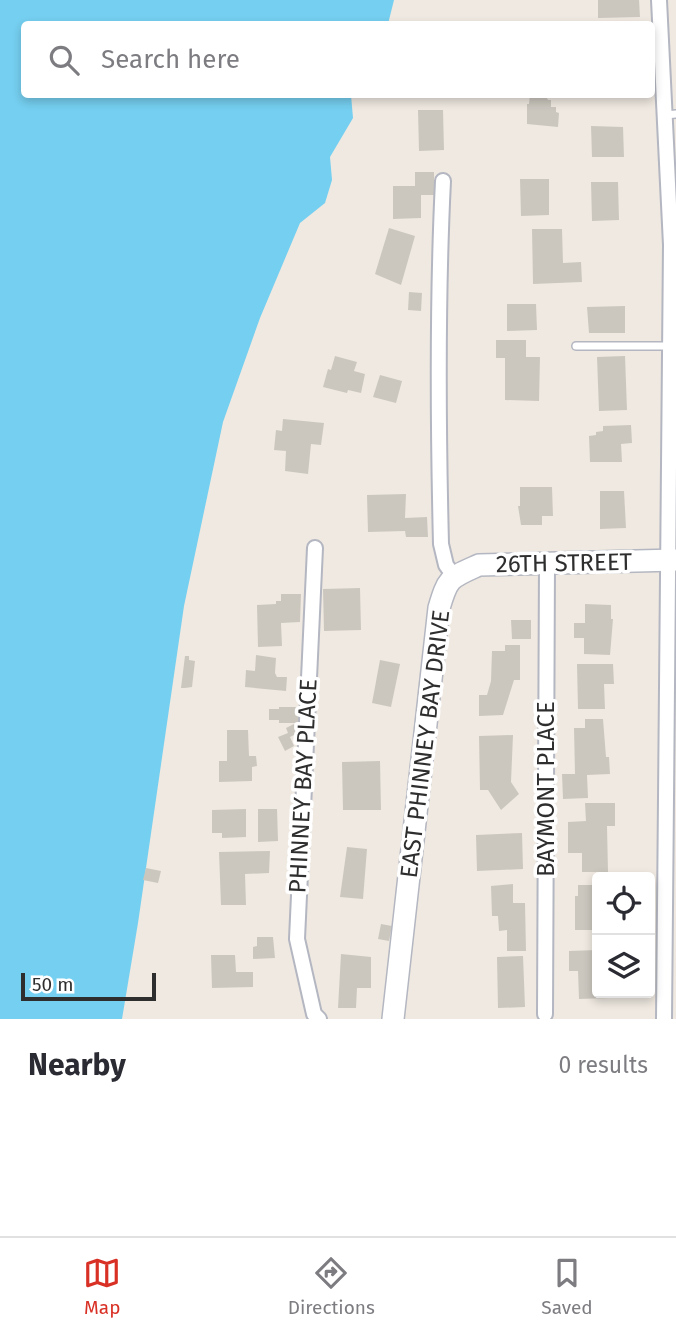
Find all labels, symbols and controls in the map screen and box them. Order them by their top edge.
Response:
search box [21,21,655,98]
icon: search [45,41,83,79]
text: Search here [101,44,240,75]
street label: 26TH STREET [496,548,633,578]
street label: EAST PHINNEY BAY DRIVE [395,608,455,880]
street label: PHINNEY BAY PLACE [283,678,323,894]
street label: BAYMONT PLACE [532,701,560,877]
map controls [592,872,655,998]
button: locate [592,872,655,935]
button: layers [592,935,655,998]
scale bar [21,970,156,1002]
text: 50 m [32,973,73,996]
text: Nearby [28,1047,126,1083]
text: 0 results [558,1051,648,1079]
tab: Map [83,1254,121,1319]
tab: Directions [288,1254,375,1319]
tab: Saved [541,1254,593,1319]

